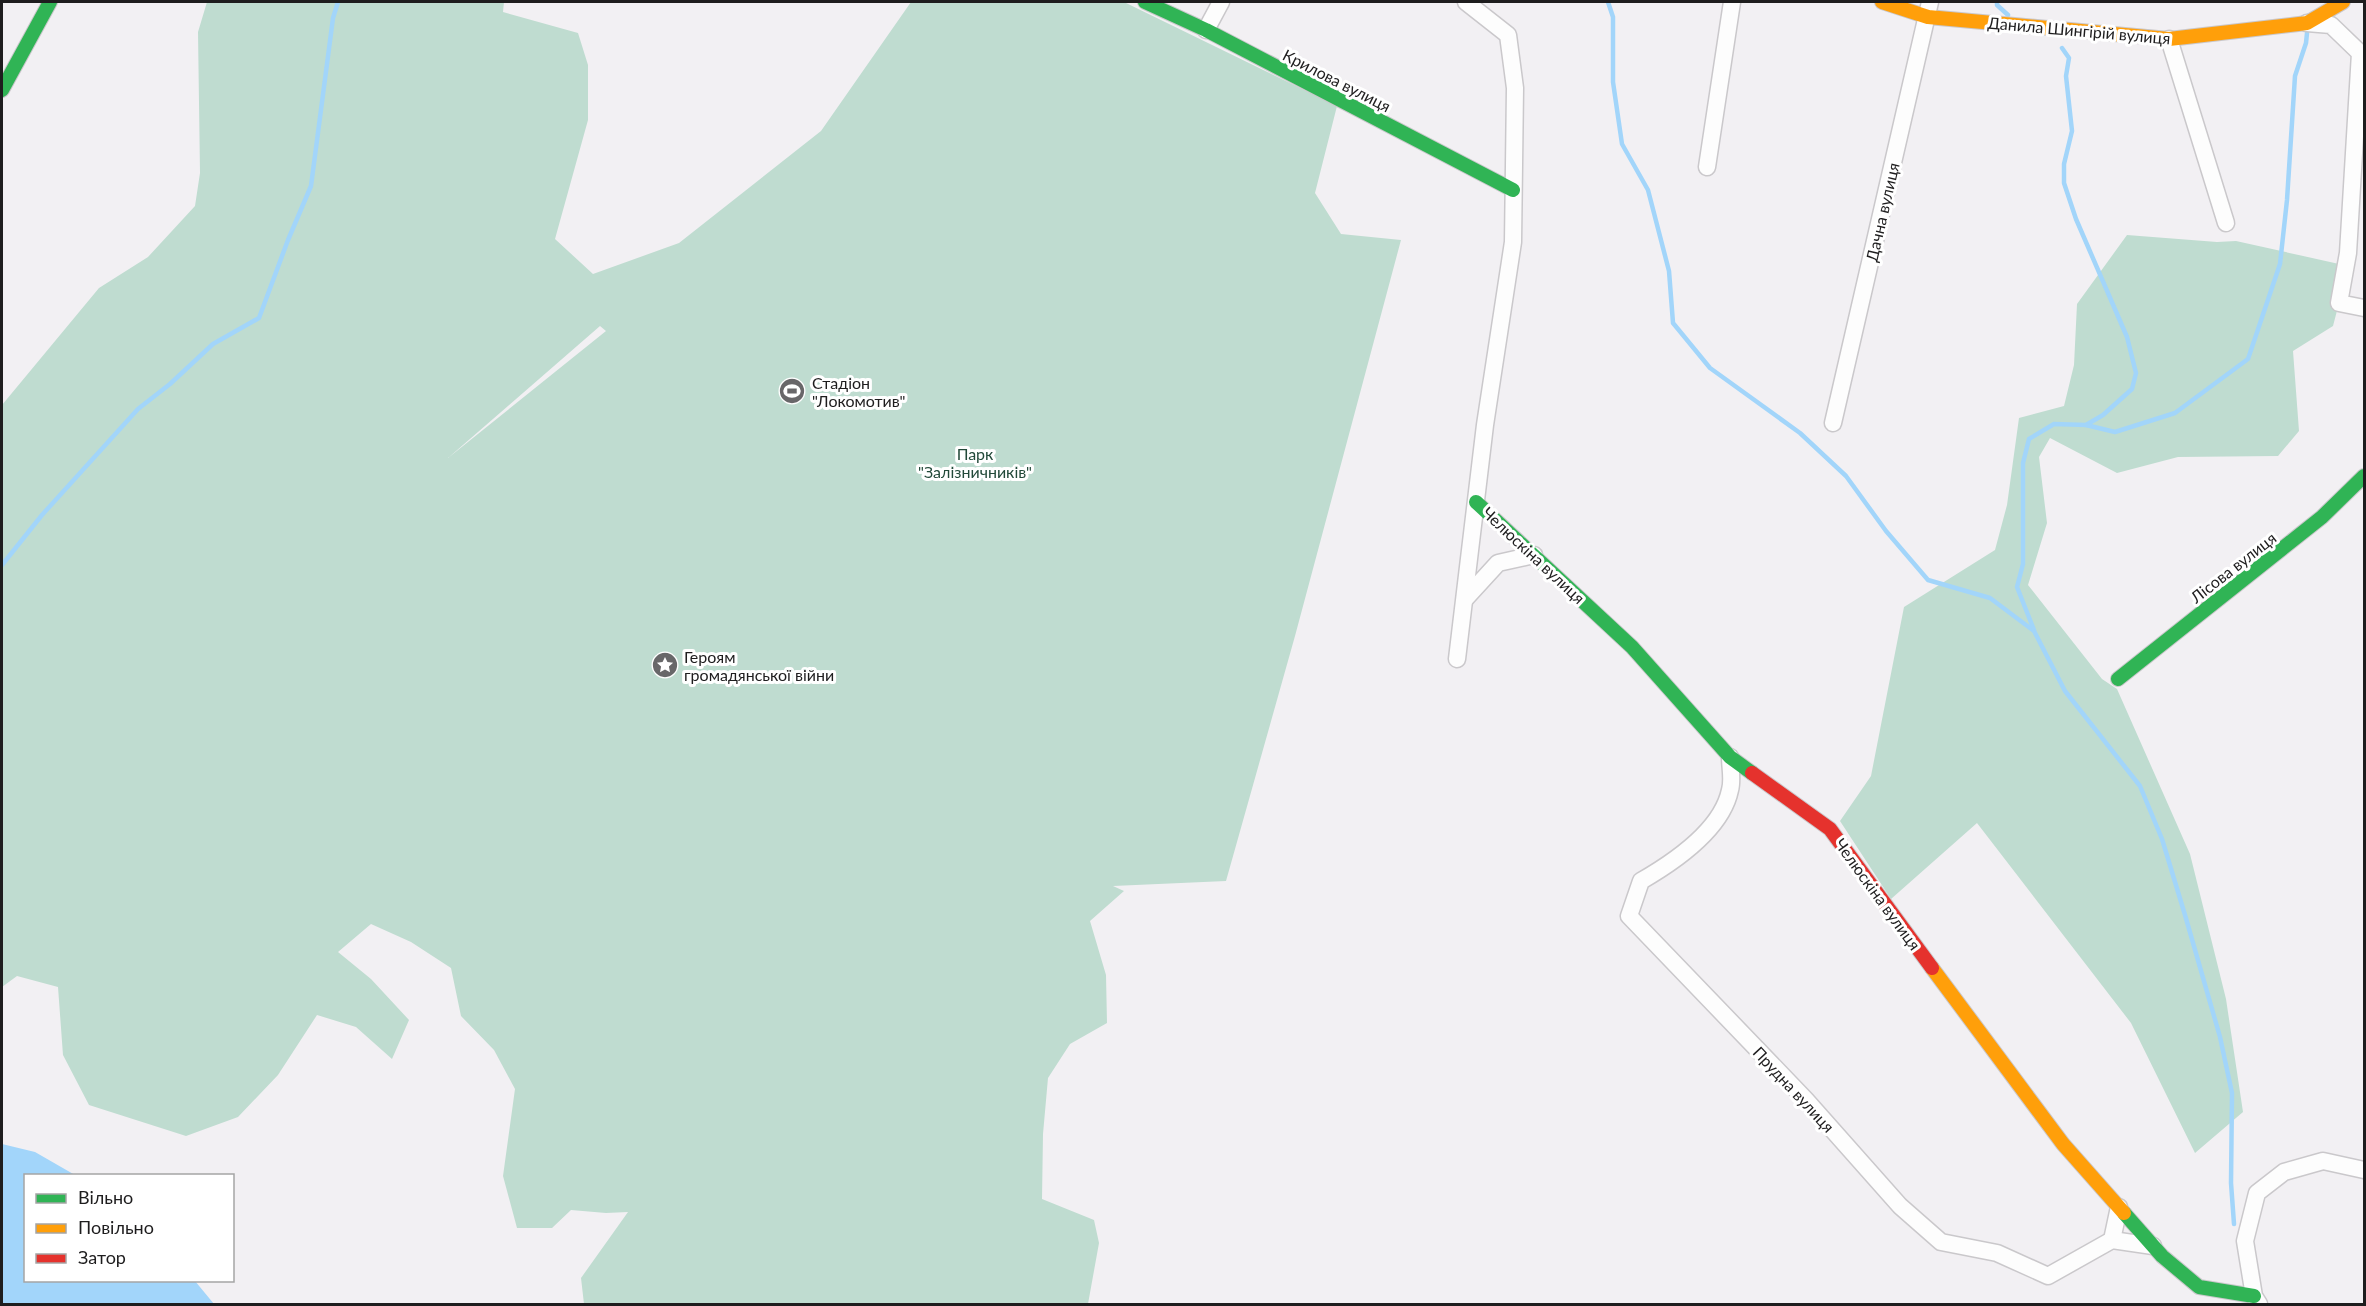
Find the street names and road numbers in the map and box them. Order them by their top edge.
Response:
street label: Данила Шингірій вулиця [1987,13,2171,47]
street label: Крилова вулиця [1280,45,1394,115]
street label: Дачна вулиця [1861,161,1903,263]
street label: Челюскіна вулиця [1479,503,1589,607]
street label: Лісова вулиця [2186,528,2280,607]
street label: Челюскіна вулиця [1831,835,1925,953]
street label: Прудна вулиця [1749,1042,1839,1136]

